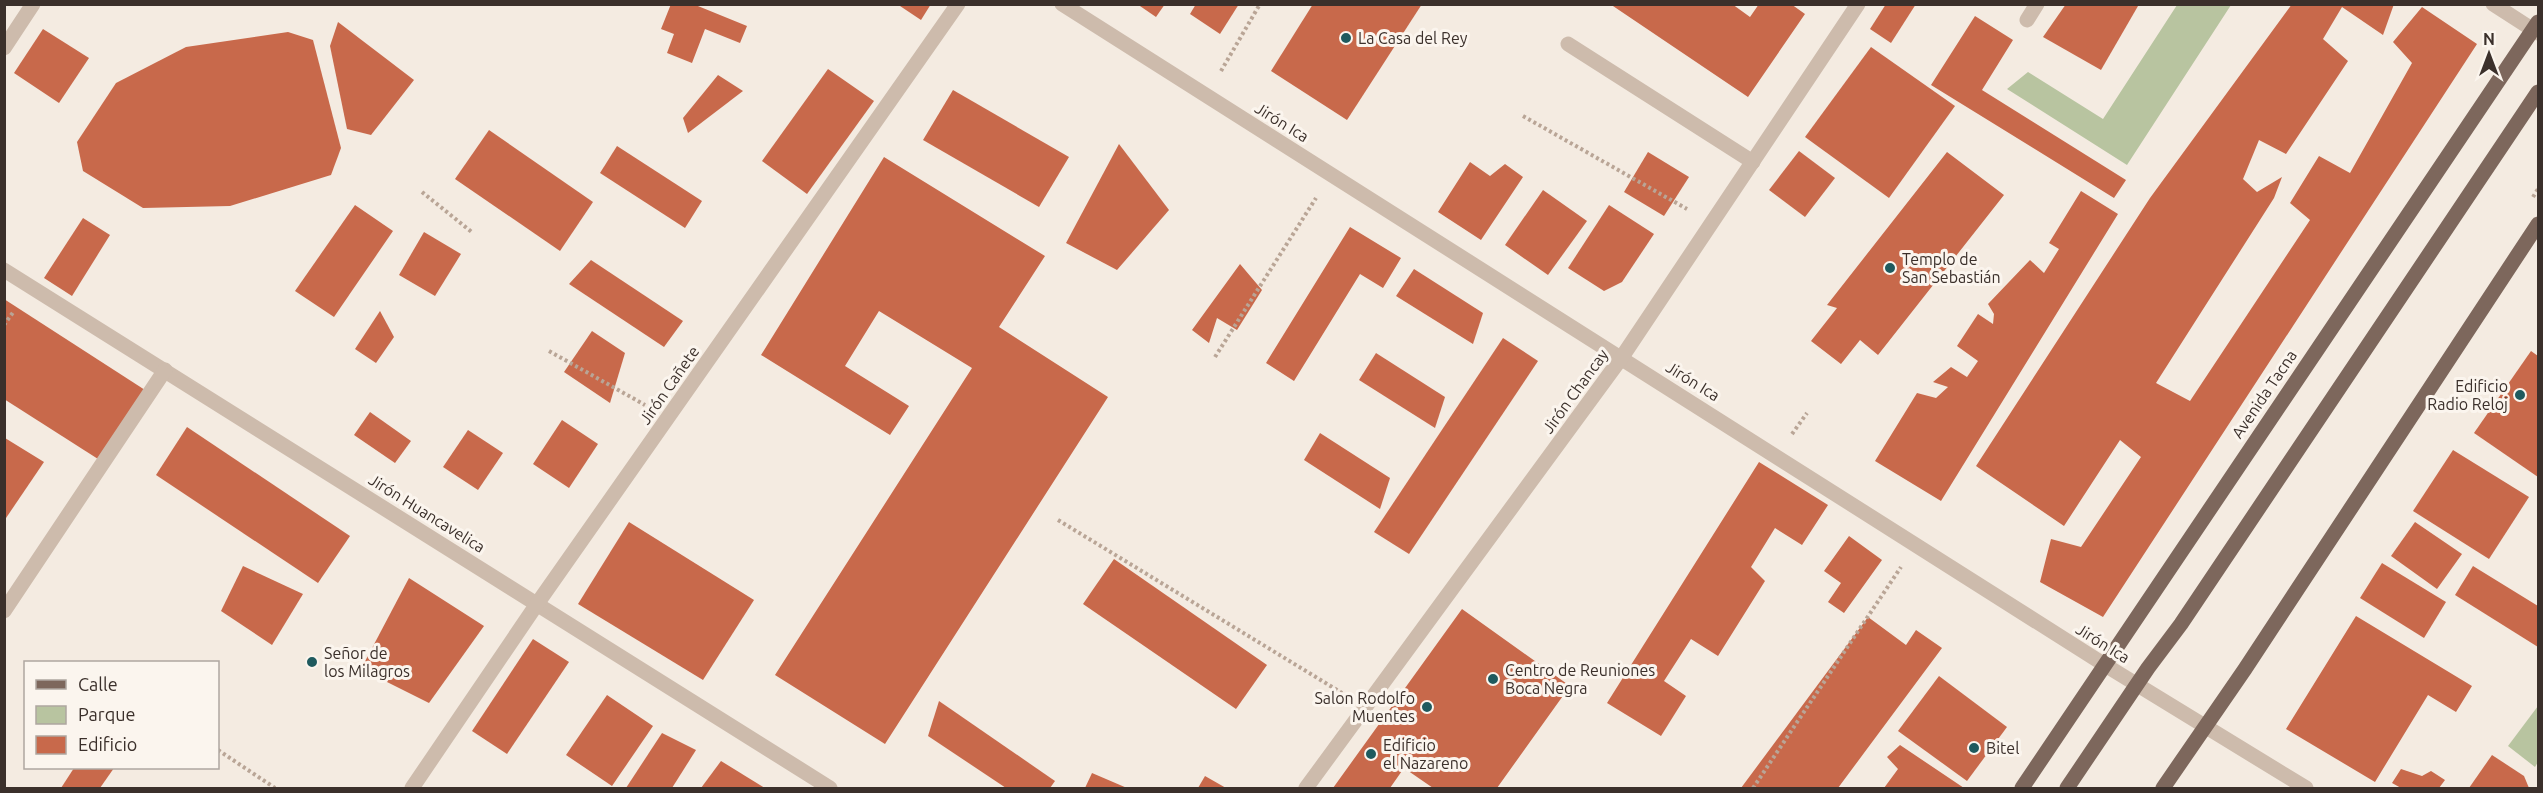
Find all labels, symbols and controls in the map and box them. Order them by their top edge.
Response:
north arrow [2459,24,2519,84]
place label: La Casa del Rey [1358,29,1468,47]
text: N [2483,30,2495,48]
marker: La Casa del Rey [1339,31,1353,45]
street label: Jirón Ica [1252,99,1312,145]
place label: Templo de San Sebastián [1902,250,2001,286]
marker: Templo de San Sebastián [1883,261,1897,275]
street label: Jirón Cañete [636,343,702,427]
street label: Jirón Chancay [1538,345,1612,437]
street label: Avenida Tacna [2228,347,2300,441]
street label: Jirón Ica [1663,358,1723,404]
place label: Edificio Radio Reloj [2427,377,2508,413]
marker: Edificio Radio Reloj [2513,388,2527,402]
street label: Jirón Huancavelica [366,470,488,556]
street label: Jirón Ica [2073,620,2133,666]
place label: Señor de los Milagros [324,644,410,680]
marker: Señor de los Milagros [305,655,319,669]
legend [24,661,219,769]
place label: Centro de Reuniones Boca Negra [1505,661,1655,697]
marker: Centro de Reuniones Boca Negra [1486,672,1500,686]
text: Calle [78,674,118,694]
place label: Salon Rodolfo Muentes [1314,689,1415,725]
marker: Salon Rodolfo Muentes [1420,700,1434,714]
text: Parque [78,704,135,724]
text: Edificio [78,734,137,754]
place label: Edificio el Nazareno [1383,736,1468,772]
place label: Bitel [1986,739,2019,757]
marker: Bitel [1967,741,1981,755]
marker: Edificio el Nazareno [1364,747,1378,761]

